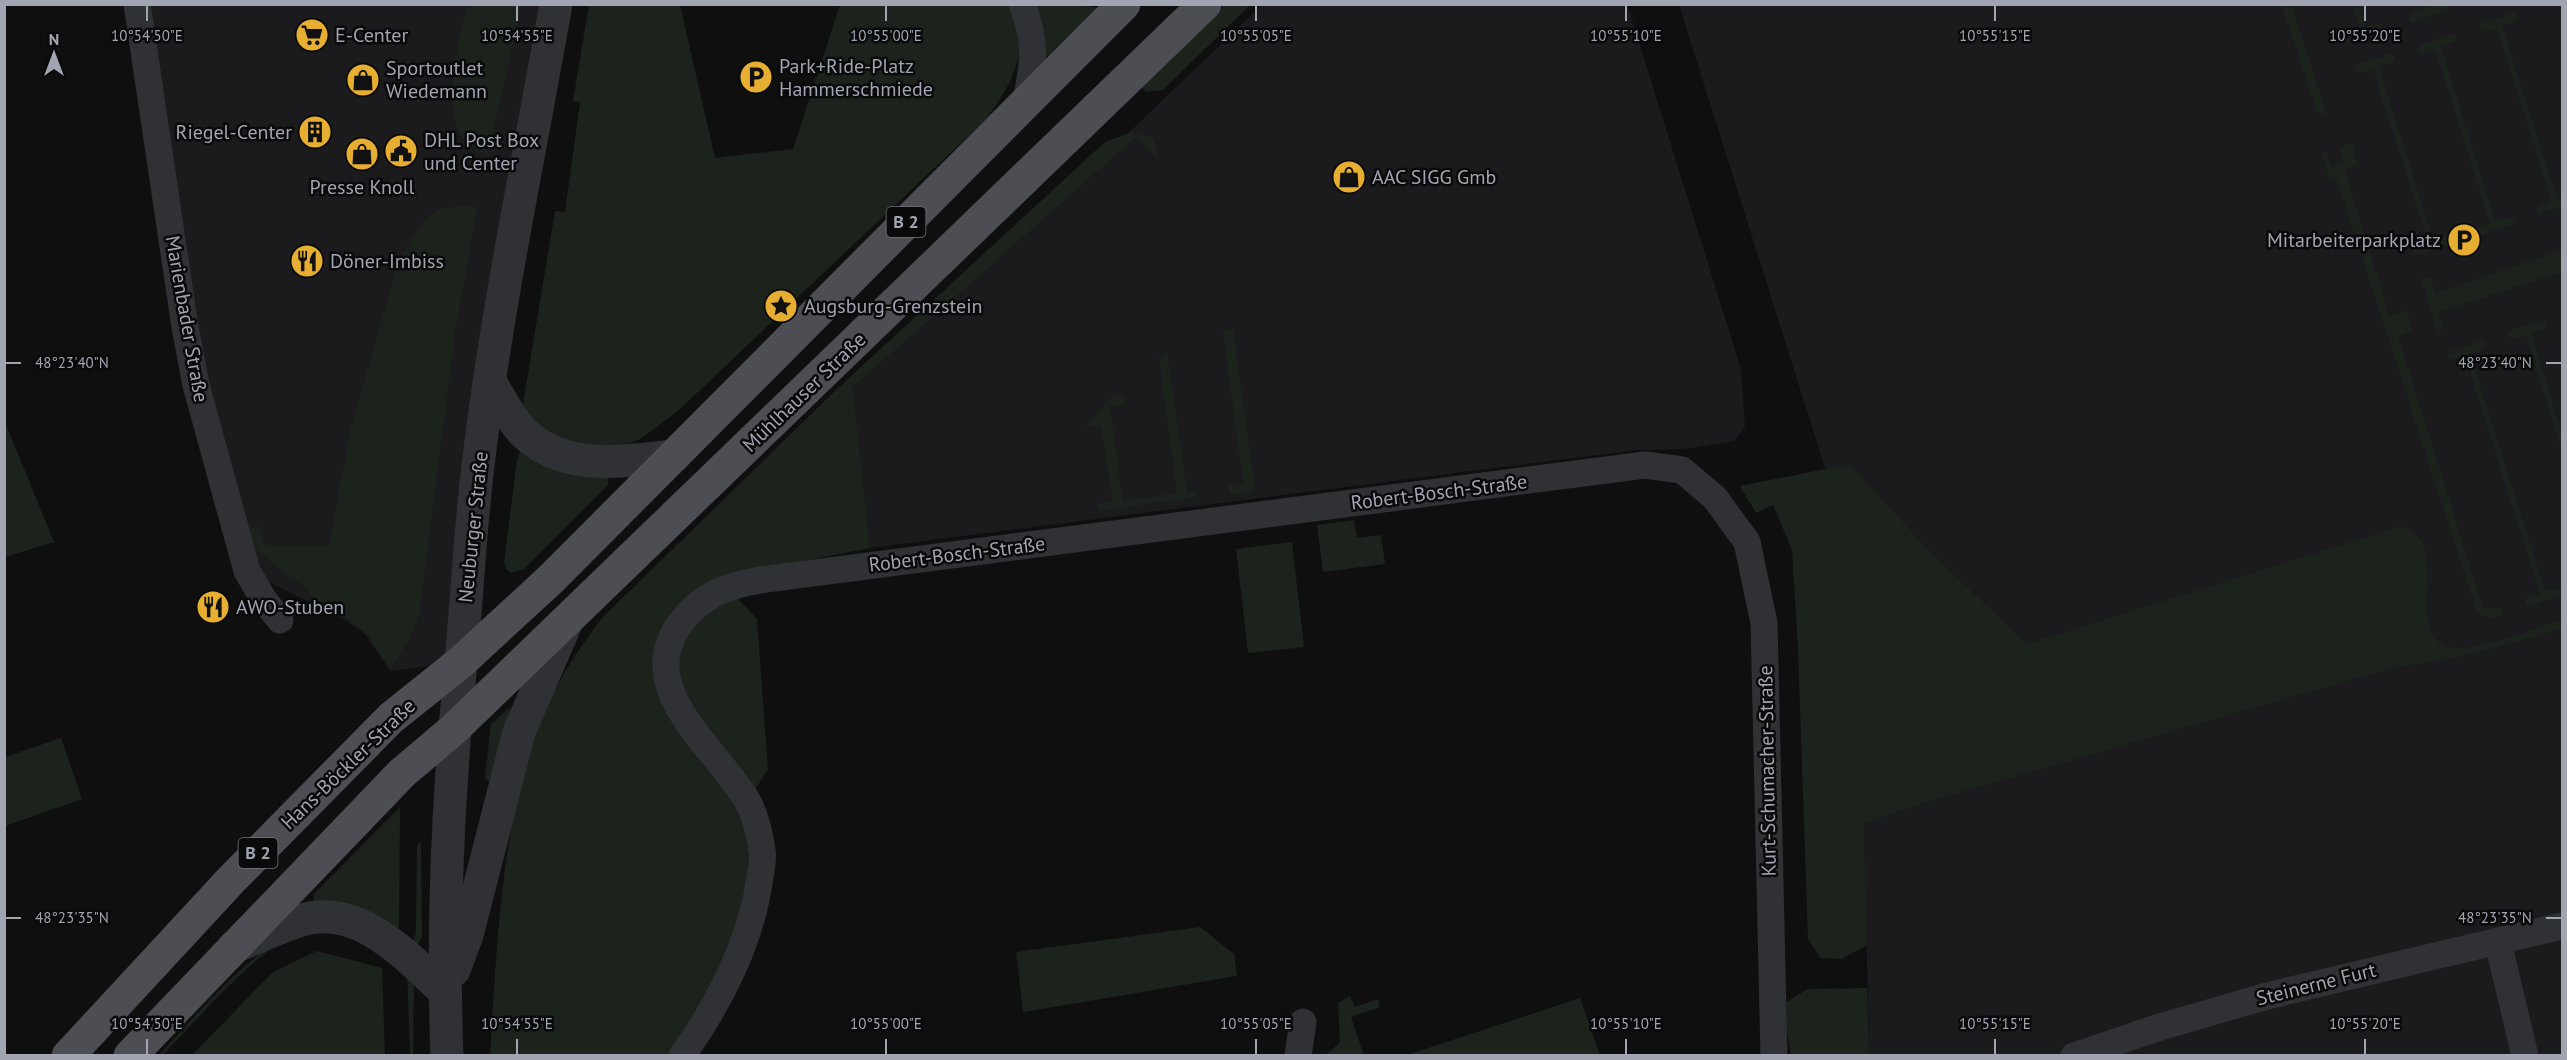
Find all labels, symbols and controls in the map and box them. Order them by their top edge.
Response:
supermarket icon: E-Center [294,17,330,53]
place label: E-Center [335,22,408,48]
north arrow [24,24,84,84]
text: 10°54'50"E [111,26,183,45]
text: 10°54'55"E [481,26,553,45]
text: 10°55'00"E [850,26,922,45]
text: 10°55'05"E [1220,26,1292,45]
text: 10°55'10"E [1590,26,1662,45]
text: 10°55'15"E [1959,26,2031,45]
text: 10°55'20"E [2329,26,2401,45]
text: N [49,29,59,49]
place label: Park+Ride-Platz Hammerschmiede [779,53,933,102]
place label: Sportoutlet Wiedemann [386,55,487,104]
parking icon: Park+Ride-Platz Hammerschmiede [738,59,774,95]
shop icon: Sportoutlet Wiedemann [345,62,381,98]
building icon: Riegel-Center [297,114,333,150]
place label: Riegel-Center [176,119,292,145]
place label: DHL Post Box und Center [424,127,539,176]
public building icon: DHL Post Box und Center [383,133,419,169]
shop icon: Presse Knoll [344,136,380,172]
shop icon: AAC SIGG Gmb [1331,159,1367,195]
place label: AAC SIGG Gmb [1372,164,1496,190]
place label: Presse Knoll [310,174,415,200]
road number: B 2 [886,207,926,237]
parking icon: Mitarbeiterparkplatz [2446,222,2482,258]
place label: Mitarbeiterparkplatz [2267,227,2441,253]
street label: Marienbader Straße [160,234,214,404]
restaurant icon: Döner-Imbiss [289,243,325,279]
place label: Döner-Imbiss [330,248,444,274]
place icon: Augsburg-Grenzstein [763,288,799,324]
place label: Augsburg-Grenzstein [804,293,982,319]
street label: Mühlhauser Straße [737,326,871,458]
text: 48°23'40"N [35,353,109,372]
text: 48°23'40"N [2458,353,2532,372]
street label: Neuburger Straße [452,450,494,604]
street label: Robert-Bosch-Straße [1349,468,1529,516]
street label: Robert-Bosch-Straße [867,530,1047,578]
restaurant icon: AWO-Stuben [195,589,231,625]
place label: AWO-Stuben [236,594,344,620]
street label: Kurt-Schumacher-Straße [1752,665,1782,877]
street label: Hans-Böckler-Straße [275,693,421,835]
road number: B 2 [238,838,278,868]
text: 48°23'35"N [35,908,109,927]
text: 48°23'35"N [2458,908,2532,927]
street label: Steinerne Furt [2254,957,2379,1011]
text: 10°54'50"E [111,1014,183,1033]
text: 10°54'55"E [481,1014,553,1033]
text: 10°55'00"E [850,1014,922,1033]
text: 10°55'05"E [1220,1014,1292,1033]
text: 10°55'10"E [1590,1014,1662,1033]
text: 10°55'15"E [1959,1014,2031,1033]
text: 10°55'20"E [2329,1014,2401,1033]

